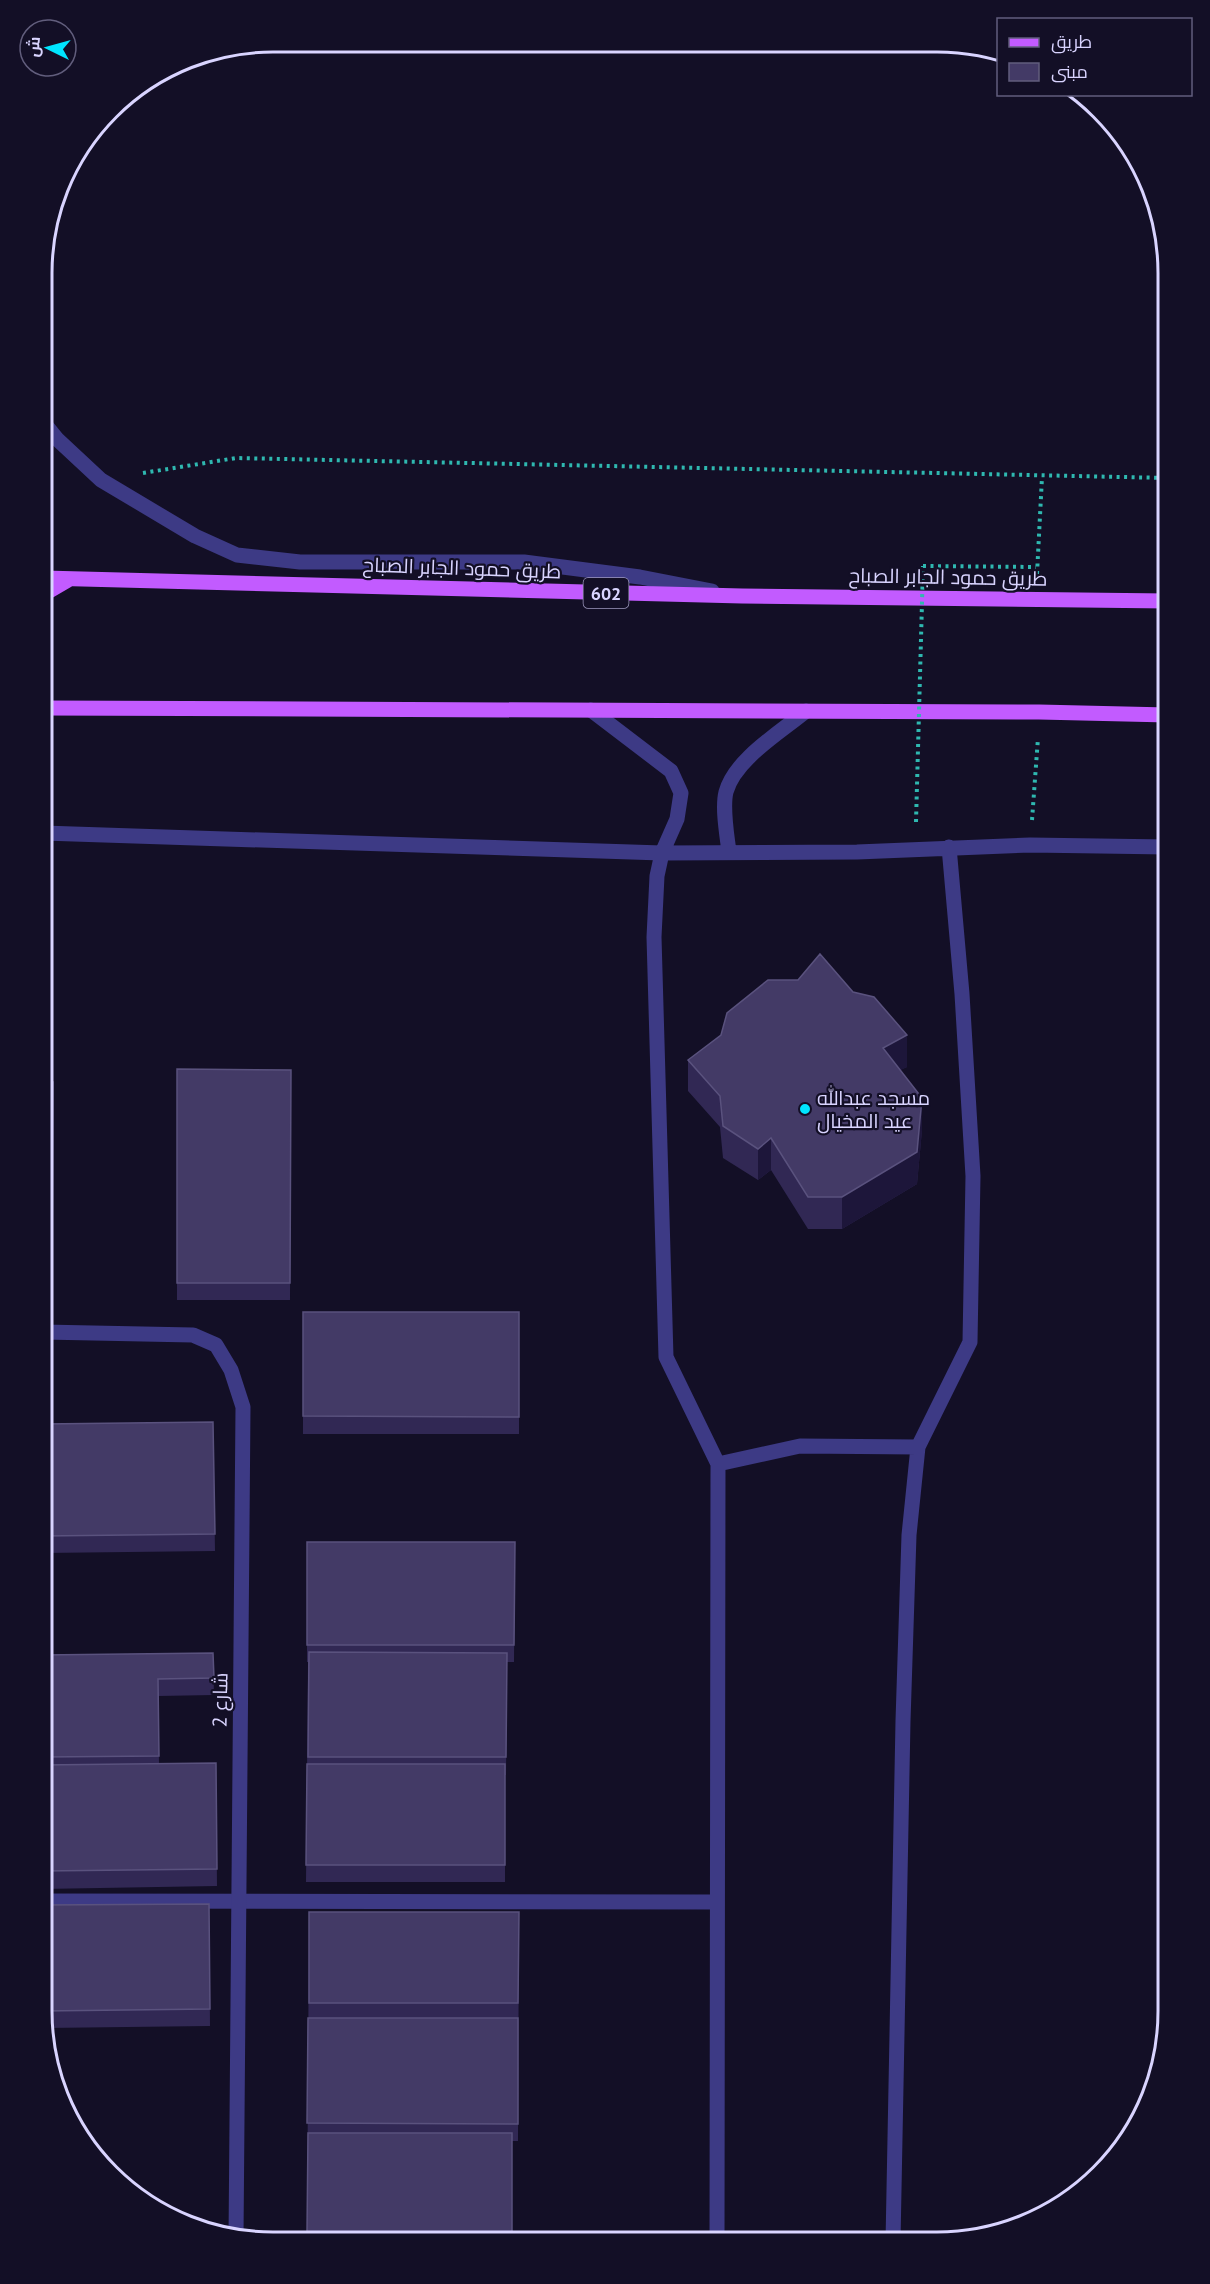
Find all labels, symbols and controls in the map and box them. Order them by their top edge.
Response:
north arrow [18,18,78,78]
legend [997,18,1192,96]
text: طريق [1051,30,1092,54]
text: ش [22,36,44,58]
text: مبنى [1051,60,1088,83]
street label: طريق حمود الجابر الصباح [362,552,562,585]
street label: طريق حمود الجابر الصباح [848,562,1048,593]
road number: 602 [584,578,628,608]
place label: مسجد عبدالله عيد المخيال [817,1085,930,1134]
marker: مسجد عبدالله عيد المخيال [798,1102,812,1116]
street label: شارع 2 [207,1672,234,1728]

